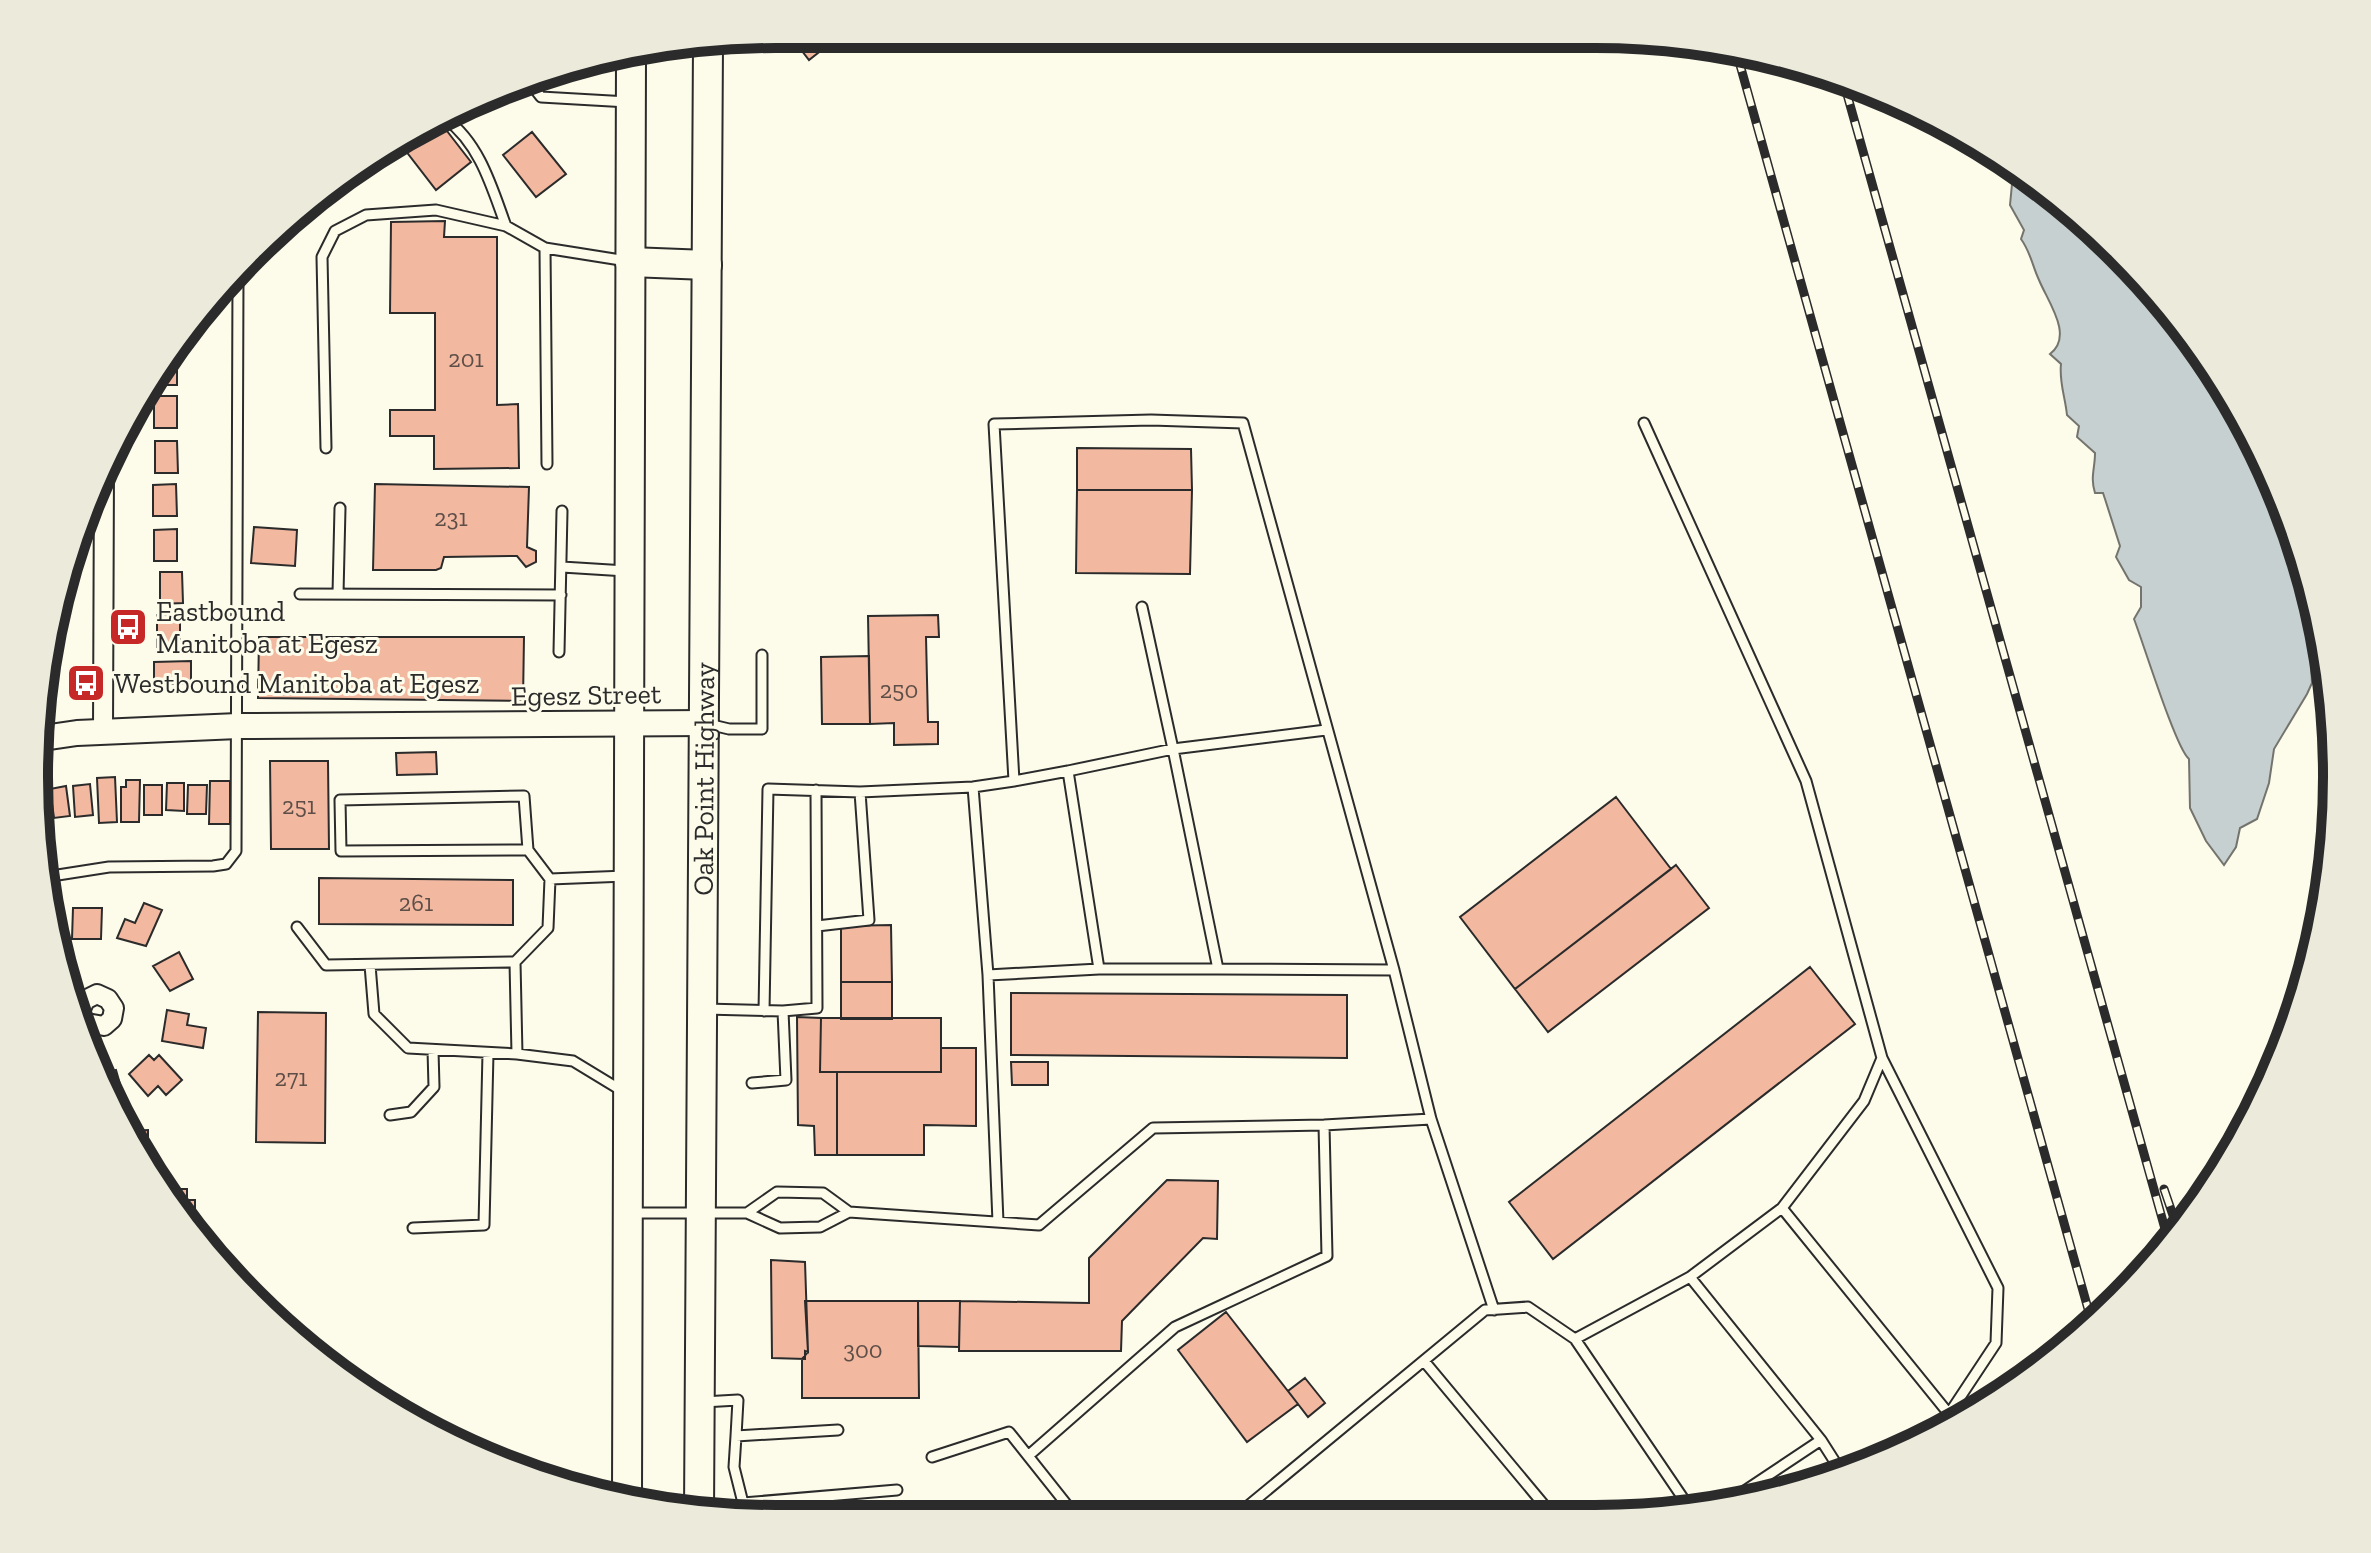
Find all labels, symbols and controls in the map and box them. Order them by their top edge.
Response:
house number: 201 [448,344,484,373]
house number: 231 [434,503,468,532]
place label: Eastbound Manitoba at Egesz [156,595,378,660]
bus stop icon: Eastbound Manitoba at Egesz [107,606,149,648]
bus stop icon: Westbound Manitoba at Egesz [65,662,107,704]
street label: Oak Point Highway [686,662,721,896]
place label: Westbound Manitoba at Egesz [114,667,479,700]
house number: 250 [880,675,918,704]
street label: Egesz Street [511,677,662,713]
house number: 251 [282,791,316,820]
house number: 261 [399,888,433,917]
house number: 271 [275,1063,307,1092]
house number: 300 [843,1335,883,1364]

